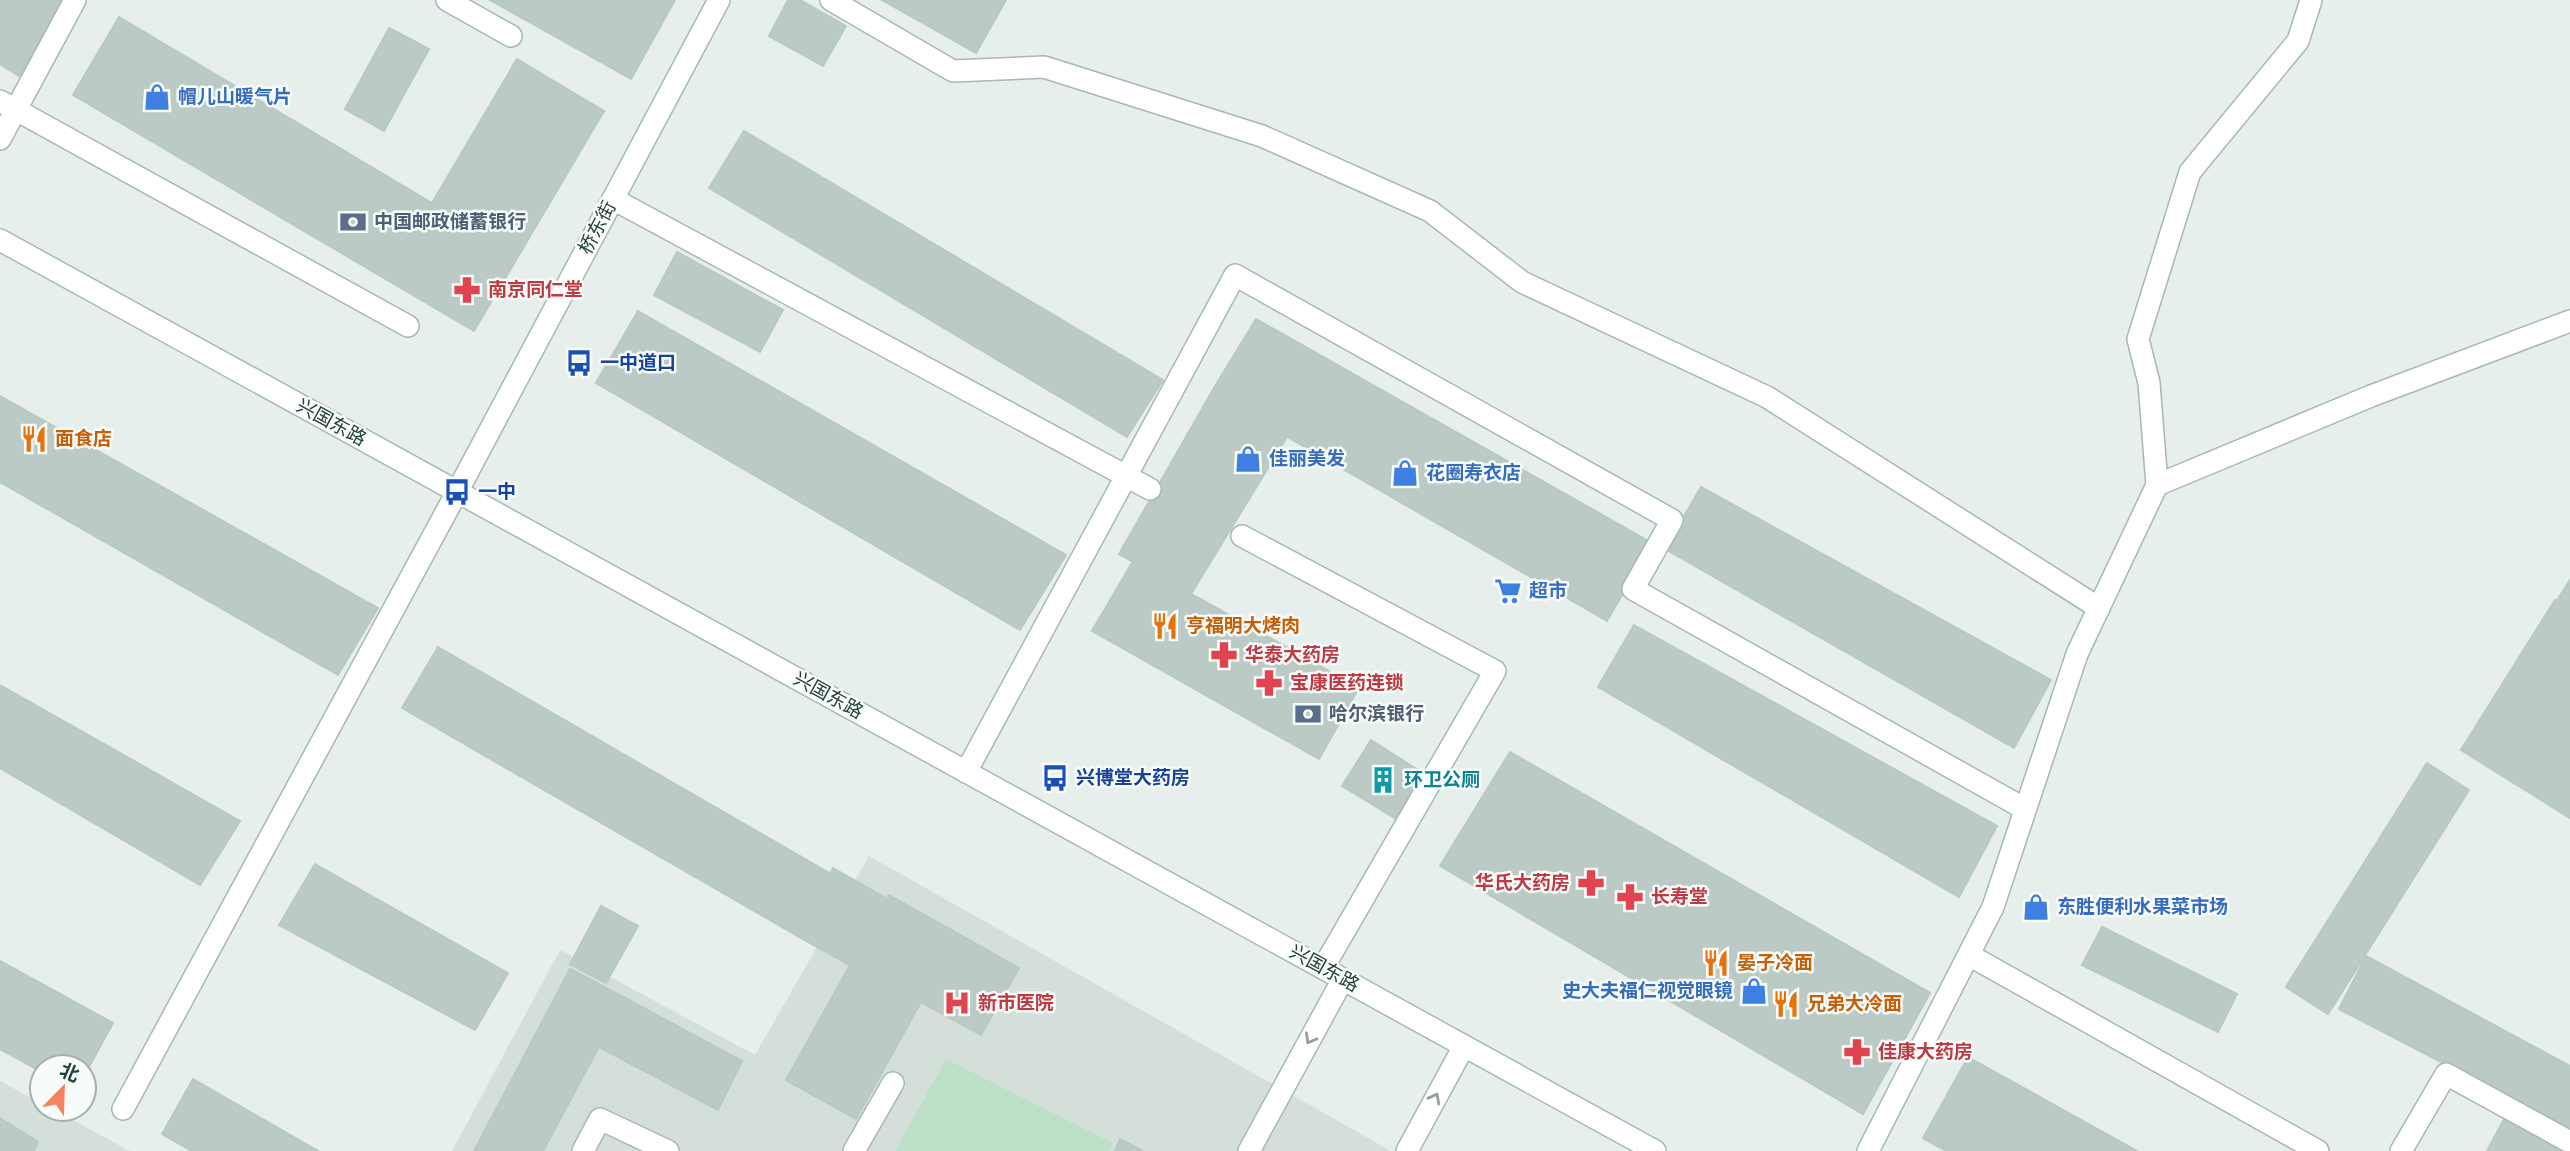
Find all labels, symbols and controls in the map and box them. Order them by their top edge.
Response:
shop icon: 帽儿山暖气片 [142,82,172,112]
place label: 帽儿山暖气片 [178,84,292,111]
street label: 桥东街 [573,196,623,260]
bank icon: 中国邮政储蓄银行 [338,207,368,237]
place label: 中国邮政储蓄银行 [374,209,526,236]
pharmacy icon: 南京同仁堂 [452,275,482,305]
place label: 南京同仁堂 [488,277,583,304]
bus stop icon: 一中道口 [564,348,594,378]
place label: 一中道口 [600,350,676,377]
street label: 兴国东路 [291,393,371,453]
restaurant icon: 面食店 [19,424,49,454]
place label: 面食店 [55,426,112,453]
shop icon: 佳丽美发 [1233,444,1263,474]
place label: 佳丽美发 [1269,446,1345,473]
shop icon: 花圈寿衣店 [1390,458,1420,488]
place label: 花圈寿衣店 [1426,460,1521,487]
bus stop icon: 一中 [442,477,472,507]
place label: 一中 [478,479,516,506]
supermarket icon: 超市 [1493,576,1523,606]
place label: 超市 [1529,578,1567,605]
restaurant icon: 亨福明大烤肉 [1150,611,1180,641]
place label: 亨福明大烤肉 [1186,613,1300,640]
pharmacy icon: 华泰大药房 [1209,640,1239,670]
place label: 华泰大药房 [1245,642,1340,669]
street label: 兴国东路 [788,666,868,726]
pharmacy icon: 宝康医药连锁 [1254,668,1284,698]
place label: 宝康医药连锁 [1290,670,1404,697]
bank icon: 哈尔滨银行 [1293,699,1323,729]
place label: 哈尔滨银行 [1329,701,1424,728]
bus stop icon: 兴博堂大药房 [1040,763,1070,793]
place label: 兴博堂大药房 [1076,765,1190,792]
building icon: 环卫公厕 [1368,765,1398,795]
place label: 环卫公厕 [1404,767,1480,794]
pharmacy icon: 华氏大药房 [1576,868,1606,898]
place label: 华氏大药房 [1475,870,1570,897]
pharmacy icon: 长寿堂 [1615,882,1645,912]
place label: 长寿堂 [1651,884,1708,911]
shop icon: 东胜便利水果菜市场 [2021,892,2051,922]
place label: 东胜便利水果菜市场 [2057,894,2228,921]
street label: 兴国东路 [1284,939,1364,999]
restaurant icon: 晏子冷面 [1701,948,1731,978]
place label: 晏子冷面 [1737,950,1813,977]
shop icon: 史大夫福仁视觉眼镜 [1739,976,1769,1006]
place label: 史大夫福仁视觉眼镜 [1562,978,1733,1005]
hospital icon: 新市医院 [942,988,972,1018]
restaurant icon: 兄弟大冷面 [1771,989,1801,1019]
place label: 新市医院 [978,990,1054,1017]
place label: 兄弟大冷面 [1807,991,1902,1018]
one-way arrow [1305,1031,1318,1044]
pharmacy icon: 佳康大药房 [1842,1037,1872,1067]
place label: 佳康大药房 [1878,1039,1973,1066]
north arrow [28,1053,98,1123]
text: 北 [55,1058,83,1090]
one-way arrow [1427,1093,1441,1106]

